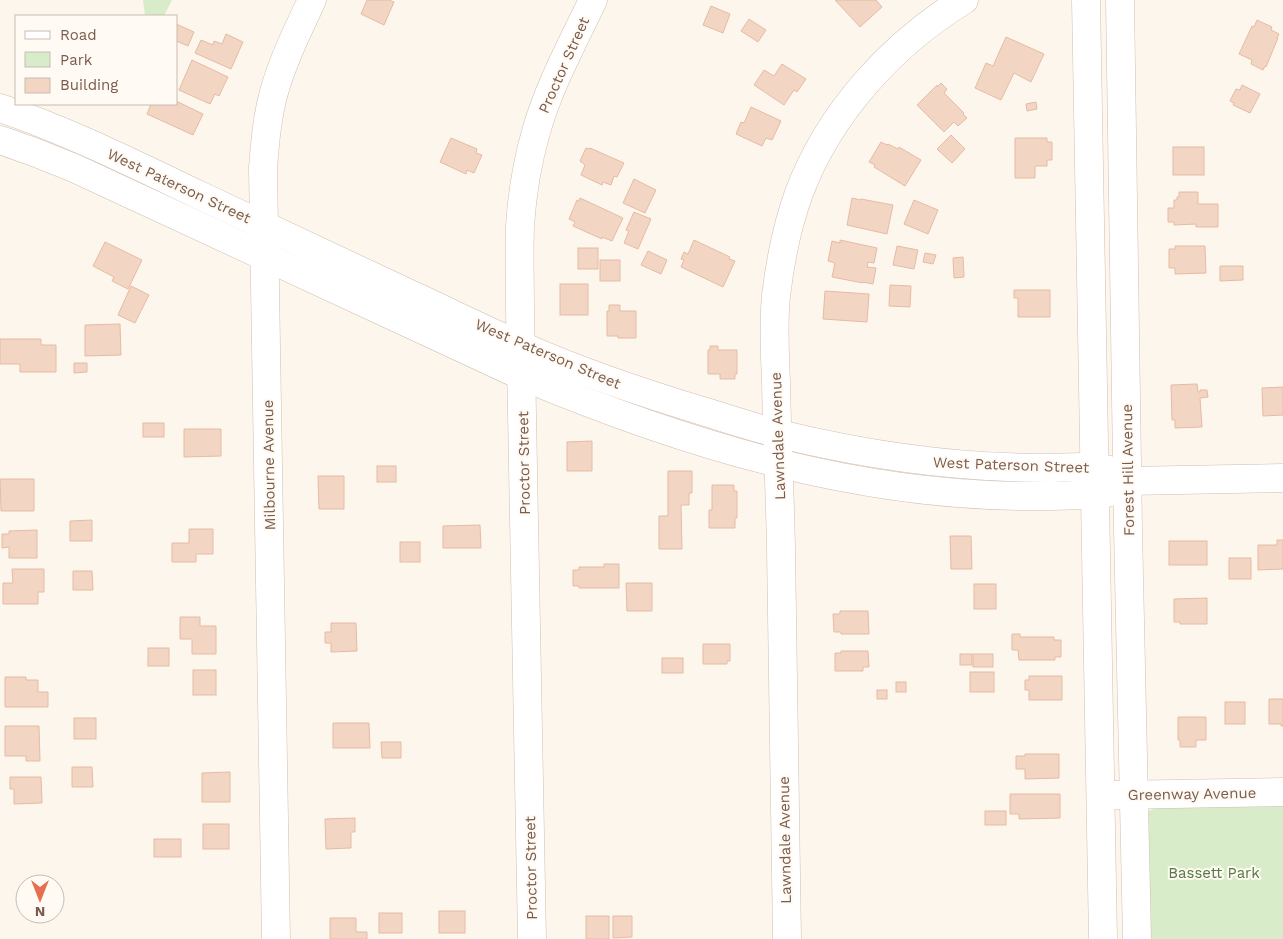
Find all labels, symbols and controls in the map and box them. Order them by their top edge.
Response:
street label: Proctor Street [535,13,594,116]
legend [15,15,178,105]
text: Road [60,26,97,44]
text: Park [60,51,93,69]
text: Building [60,76,118,94]
street label: West Paterson Street [104,145,254,228]
street label: West Paterson Street [472,315,624,393]
street label: Lawndale Avenue [767,372,789,500]
street label: Milbourne Avenue [259,400,279,530]
street label: Forest Hill Avenue [1118,404,1138,536]
street label: Proctor Street [514,410,534,515]
street label: West Paterson Street [933,453,1090,477]
street label: Lawndale Avenue [775,776,795,904]
street label: Greenway Avenue [1128,784,1256,804]
street label: Proctor Street [521,815,541,920]
park label: Bassett Park [1168,864,1260,882]
north arrow [15,874,65,924]
text: N [35,904,45,920]

